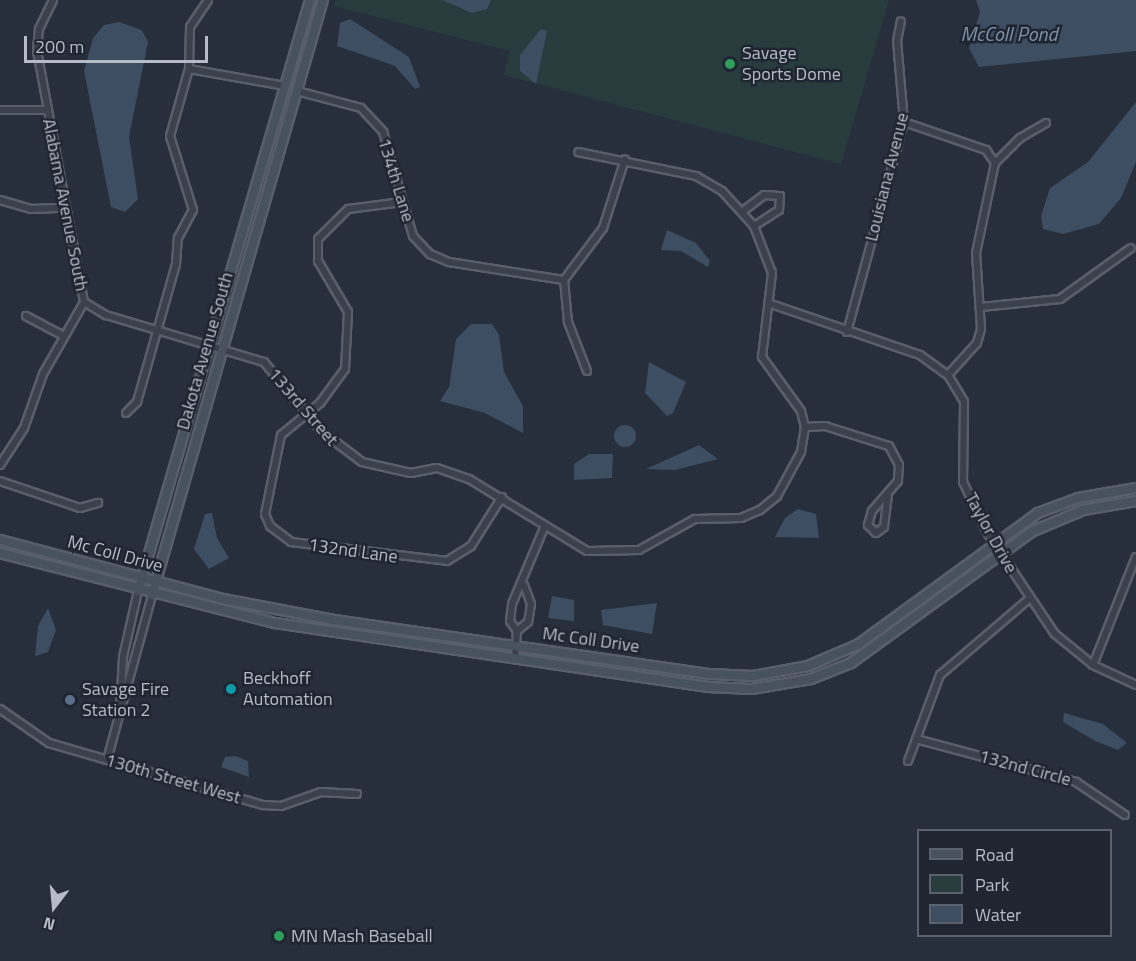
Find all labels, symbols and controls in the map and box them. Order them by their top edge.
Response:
water label: McColl Pond [960,21,1058,45]
scale bar [27,24,212,62]
text: 200 m [35,33,84,60]
place label: Savage Sports Dome [742,43,841,86]
marker: Savage Sports Dome [723,57,737,71]
street label: Louisiana Avenue [861,110,913,244]
street label: Alabama Avenue South [38,117,92,293]
street label: 134th Lane [373,135,419,225]
street label: Dakota Avenue South [172,270,238,432]
street label: 133rd Street [263,364,343,450]
street label: Taylor Drive [960,489,1022,577]
street label: Mc Coll Drive [65,531,165,577]
street label: 132nd Lane [307,534,399,568]
street label: Mc Coll Drive [541,623,641,657]
place label: Beckhoff Automation [243,668,333,710]
place label: Savage Fire Station 2 [82,679,169,722]
marker: Beckhoff Automation [224,682,238,696]
marker: Savage Fire Station 2 [63,693,77,707]
street label: 132nd Circle [977,745,1073,791]
street label: 130th Street West [103,749,243,809]
legend [917,829,1112,937]
text: Road [975,841,1014,868]
text: Park [975,871,1009,898]
north arrow [24,877,84,937]
text: Water [975,901,1021,928]
text: N [40,911,58,937]
place label: MN Mash Baseball [291,925,433,947]
marker: MN Mash Baseball [272,929,286,943]

